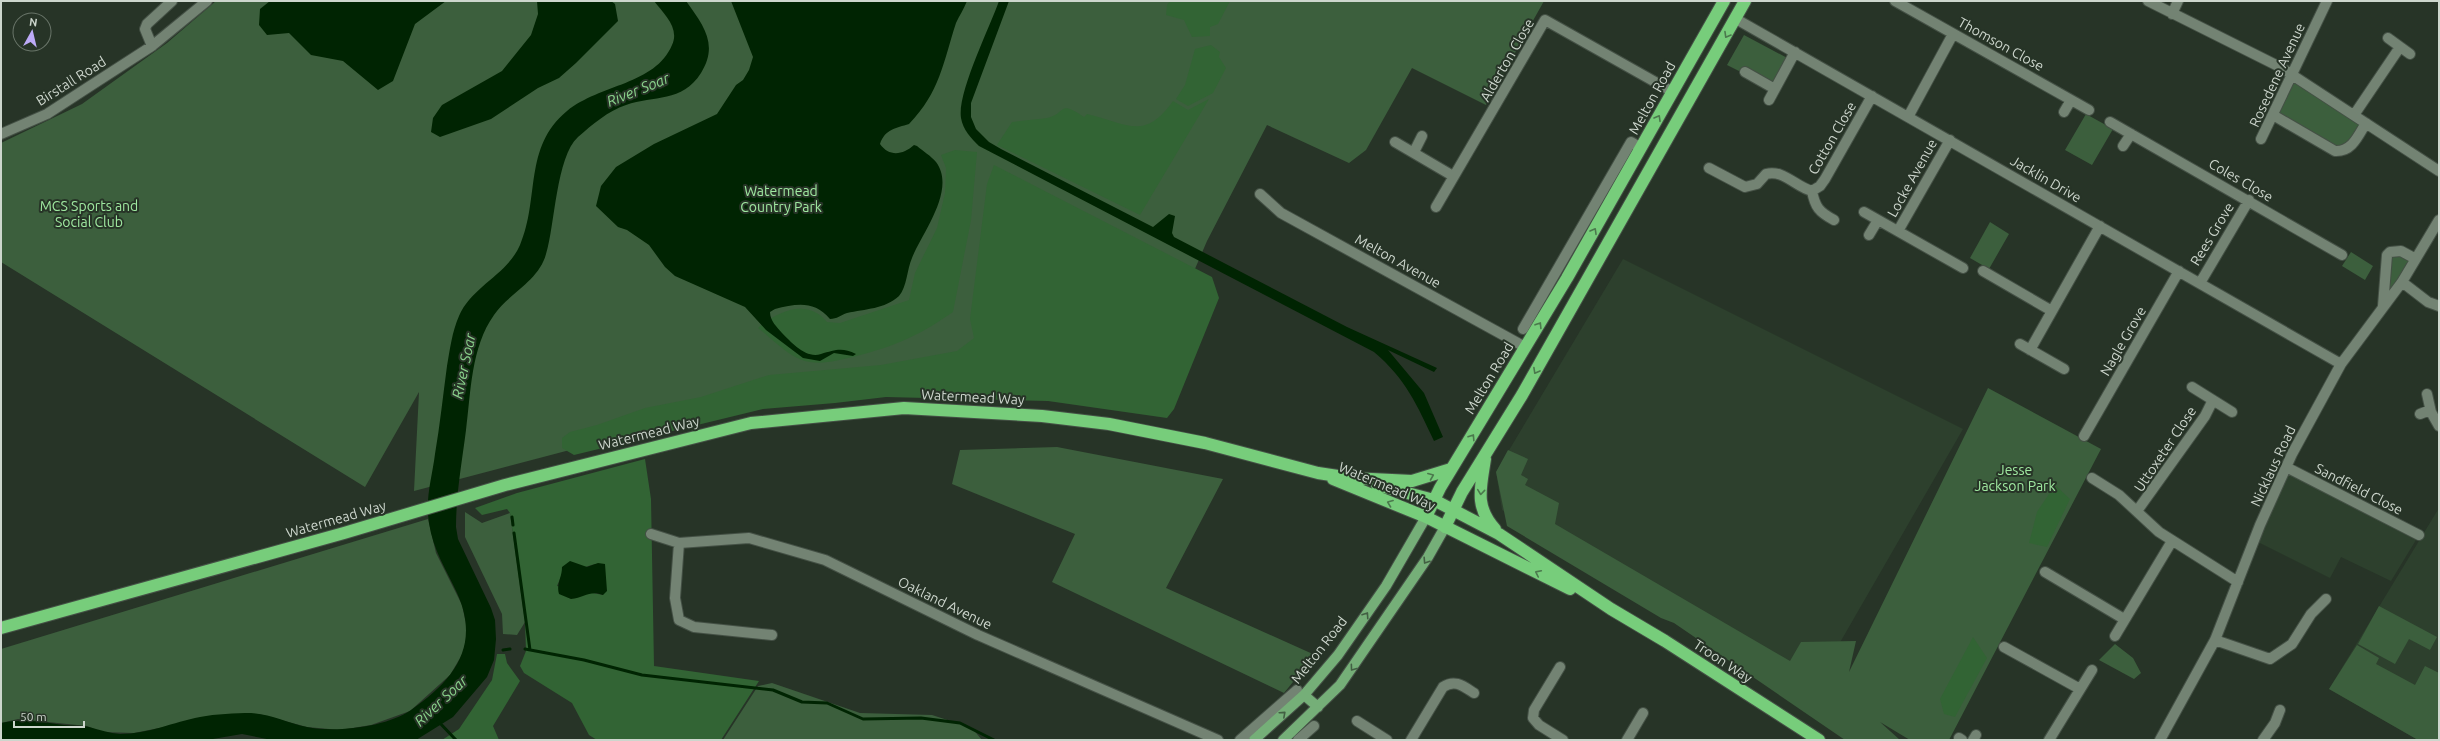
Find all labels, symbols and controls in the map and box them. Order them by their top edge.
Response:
north arrow [12,12,52,52]
street label: Thomson Close [1955,14,2047,74]
text: N [28,16,38,29]
street label: Alderton Close [1477,16,1537,104]
street label: Rosedene Avenue [2246,21,2308,129]
one-way arrow [1724,31,1731,38]
street label: Birstall Road [33,53,109,109]
street label: Melton Road [1625,59,1679,137]
water label: River Soar [604,69,673,110]
street label: Cotton Close [1805,99,1859,177]
one-way arrow [1654,115,1661,122]
street label: Locke Avenue [1884,136,1940,220]
street label: Jacklin Drive [2008,152,2084,206]
street label: Coles Close [2206,155,2276,205]
park label: Watermead Country Park [740,183,822,215]
park label: MCS Sports and Social Club [40,198,138,230]
street label: Rees Grove [2187,200,2237,268]
one-way arrow [1589,228,1596,235]
street label: Melton Avenue [1352,231,1444,291]
street label: Nagle Grove [2097,304,2149,378]
one-way arrow [1534,322,1541,329]
water label: River Soar [448,330,479,400]
street label: Melton Road [1461,339,1517,417]
one-way arrow [1533,367,1540,374]
street label: Watermead Way [921,386,1025,408]
street label: Uttoxeter Close [2131,403,2199,495]
street label: Watermead Way [597,413,701,453]
street label: Nicklaus Road [2247,423,2299,509]
one-way arrow [1467,434,1474,441]
street label: Watermead Way [1336,458,1438,514]
street label: Sandfield Close [2312,460,2406,518]
park label: Jesse Jackson Park [1975,462,2055,494]
one-way arrow [1427,473,1434,481]
one-way arrow [1477,489,1486,495]
street label: Watermead Way [284,497,388,541]
one-way arrow [1386,500,1393,508]
one-way arrow [1423,556,1430,563]
one-way arrow [1535,570,1542,578]
street label: Oakland Avenue [895,573,995,633]
one-way arrow [1361,612,1368,619]
street label: Melton Road [1288,613,1350,687]
street label: Troon Way [1691,636,1756,686]
one-way arrow [1351,664,1358,671]
water label: River Soar [411,671,472,729]
scale bar [14,703,84,729]
text: 50 m [20,710,47,723]
one-way arrow [1278,711,1286,719]

